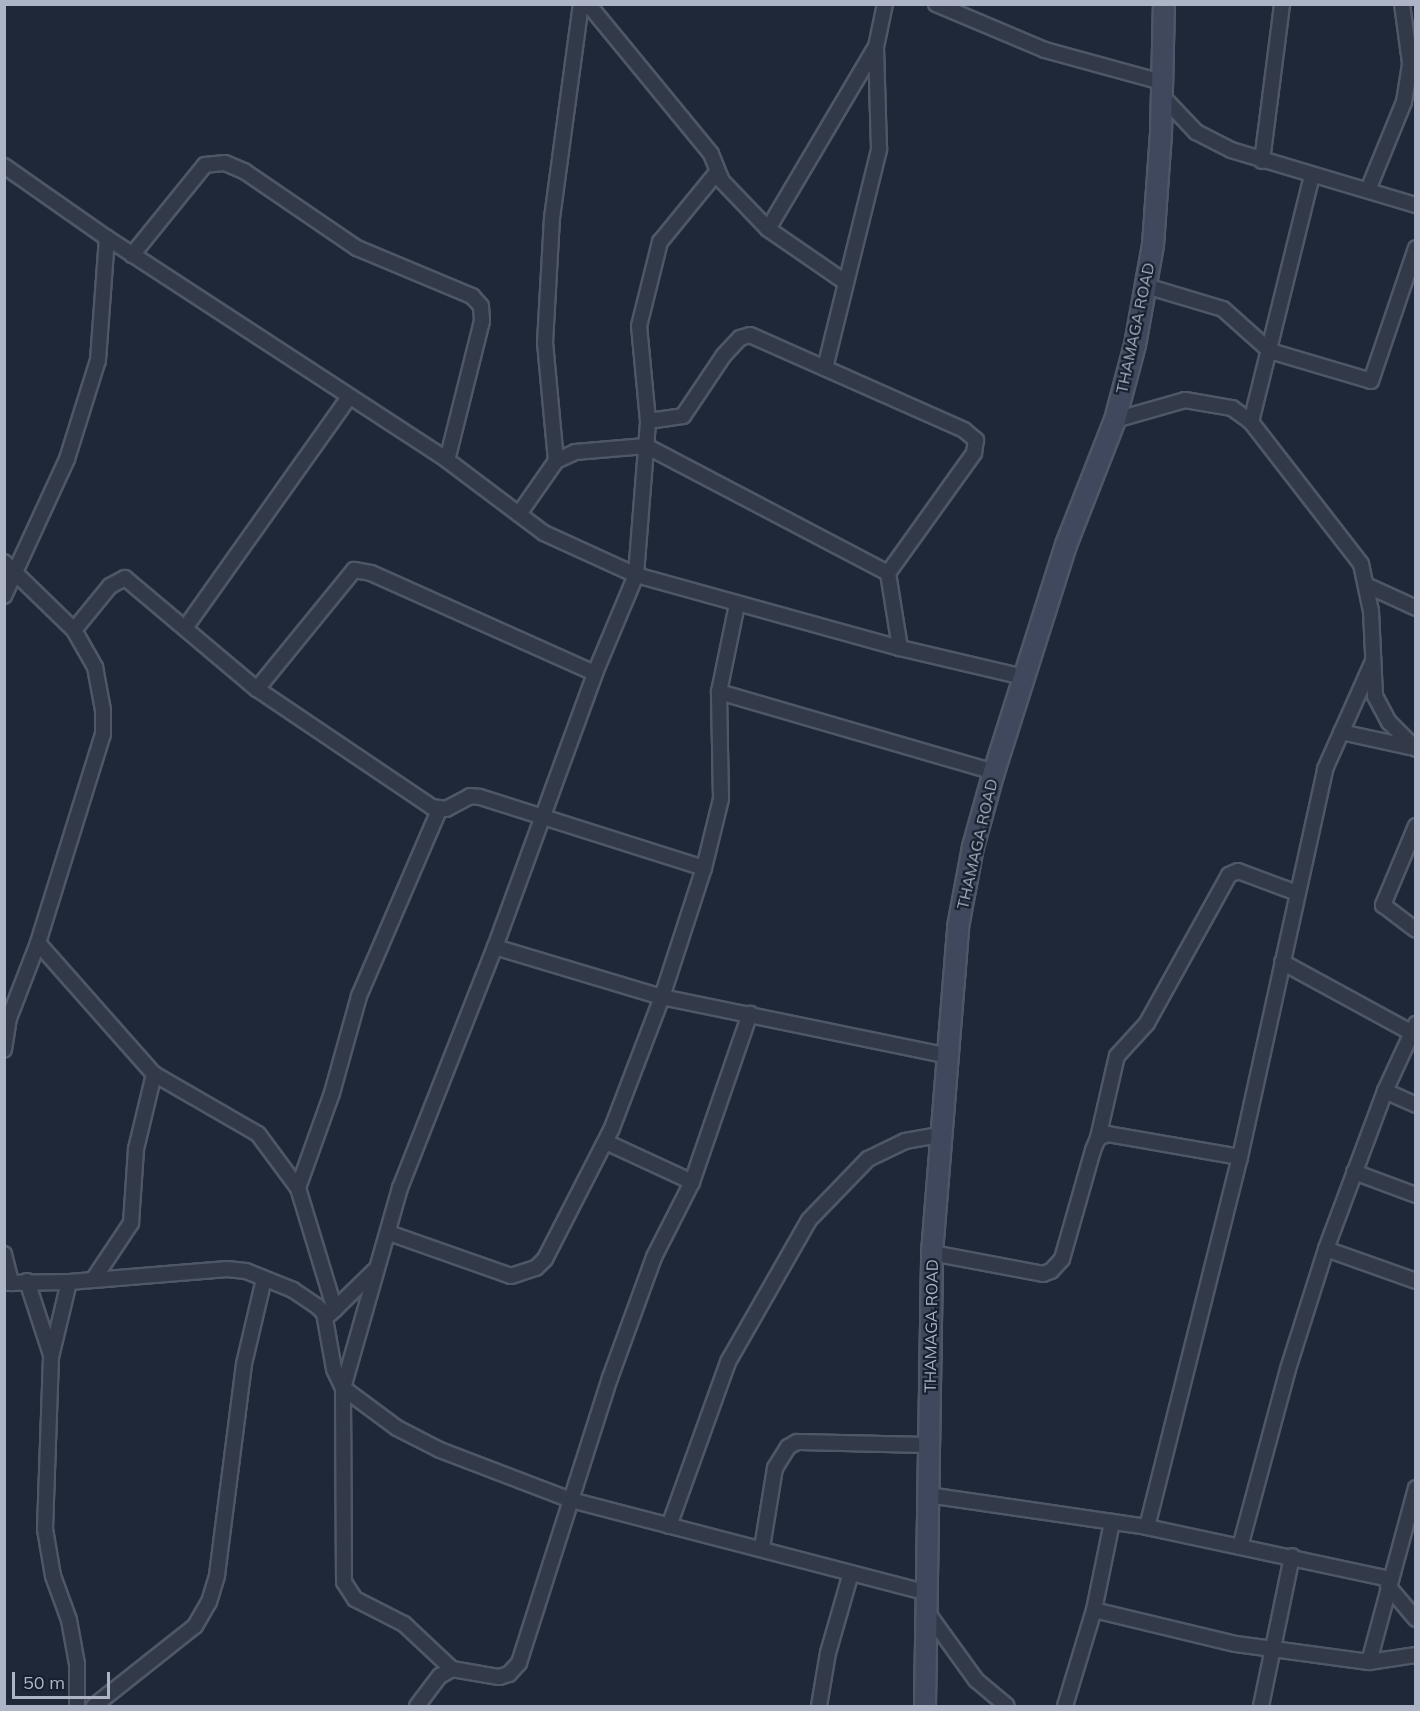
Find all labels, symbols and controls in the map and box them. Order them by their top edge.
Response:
street label: THAMAGA ROAD [1112,261,1158,395]
street label: THAMAGA ROAD [953,777,1001,911]
street label: THAMAGA ROAD [920,1259,942,1393]
scale bar [15,1660,112,1698]
text: 50 m [23,1671,65,1694]

